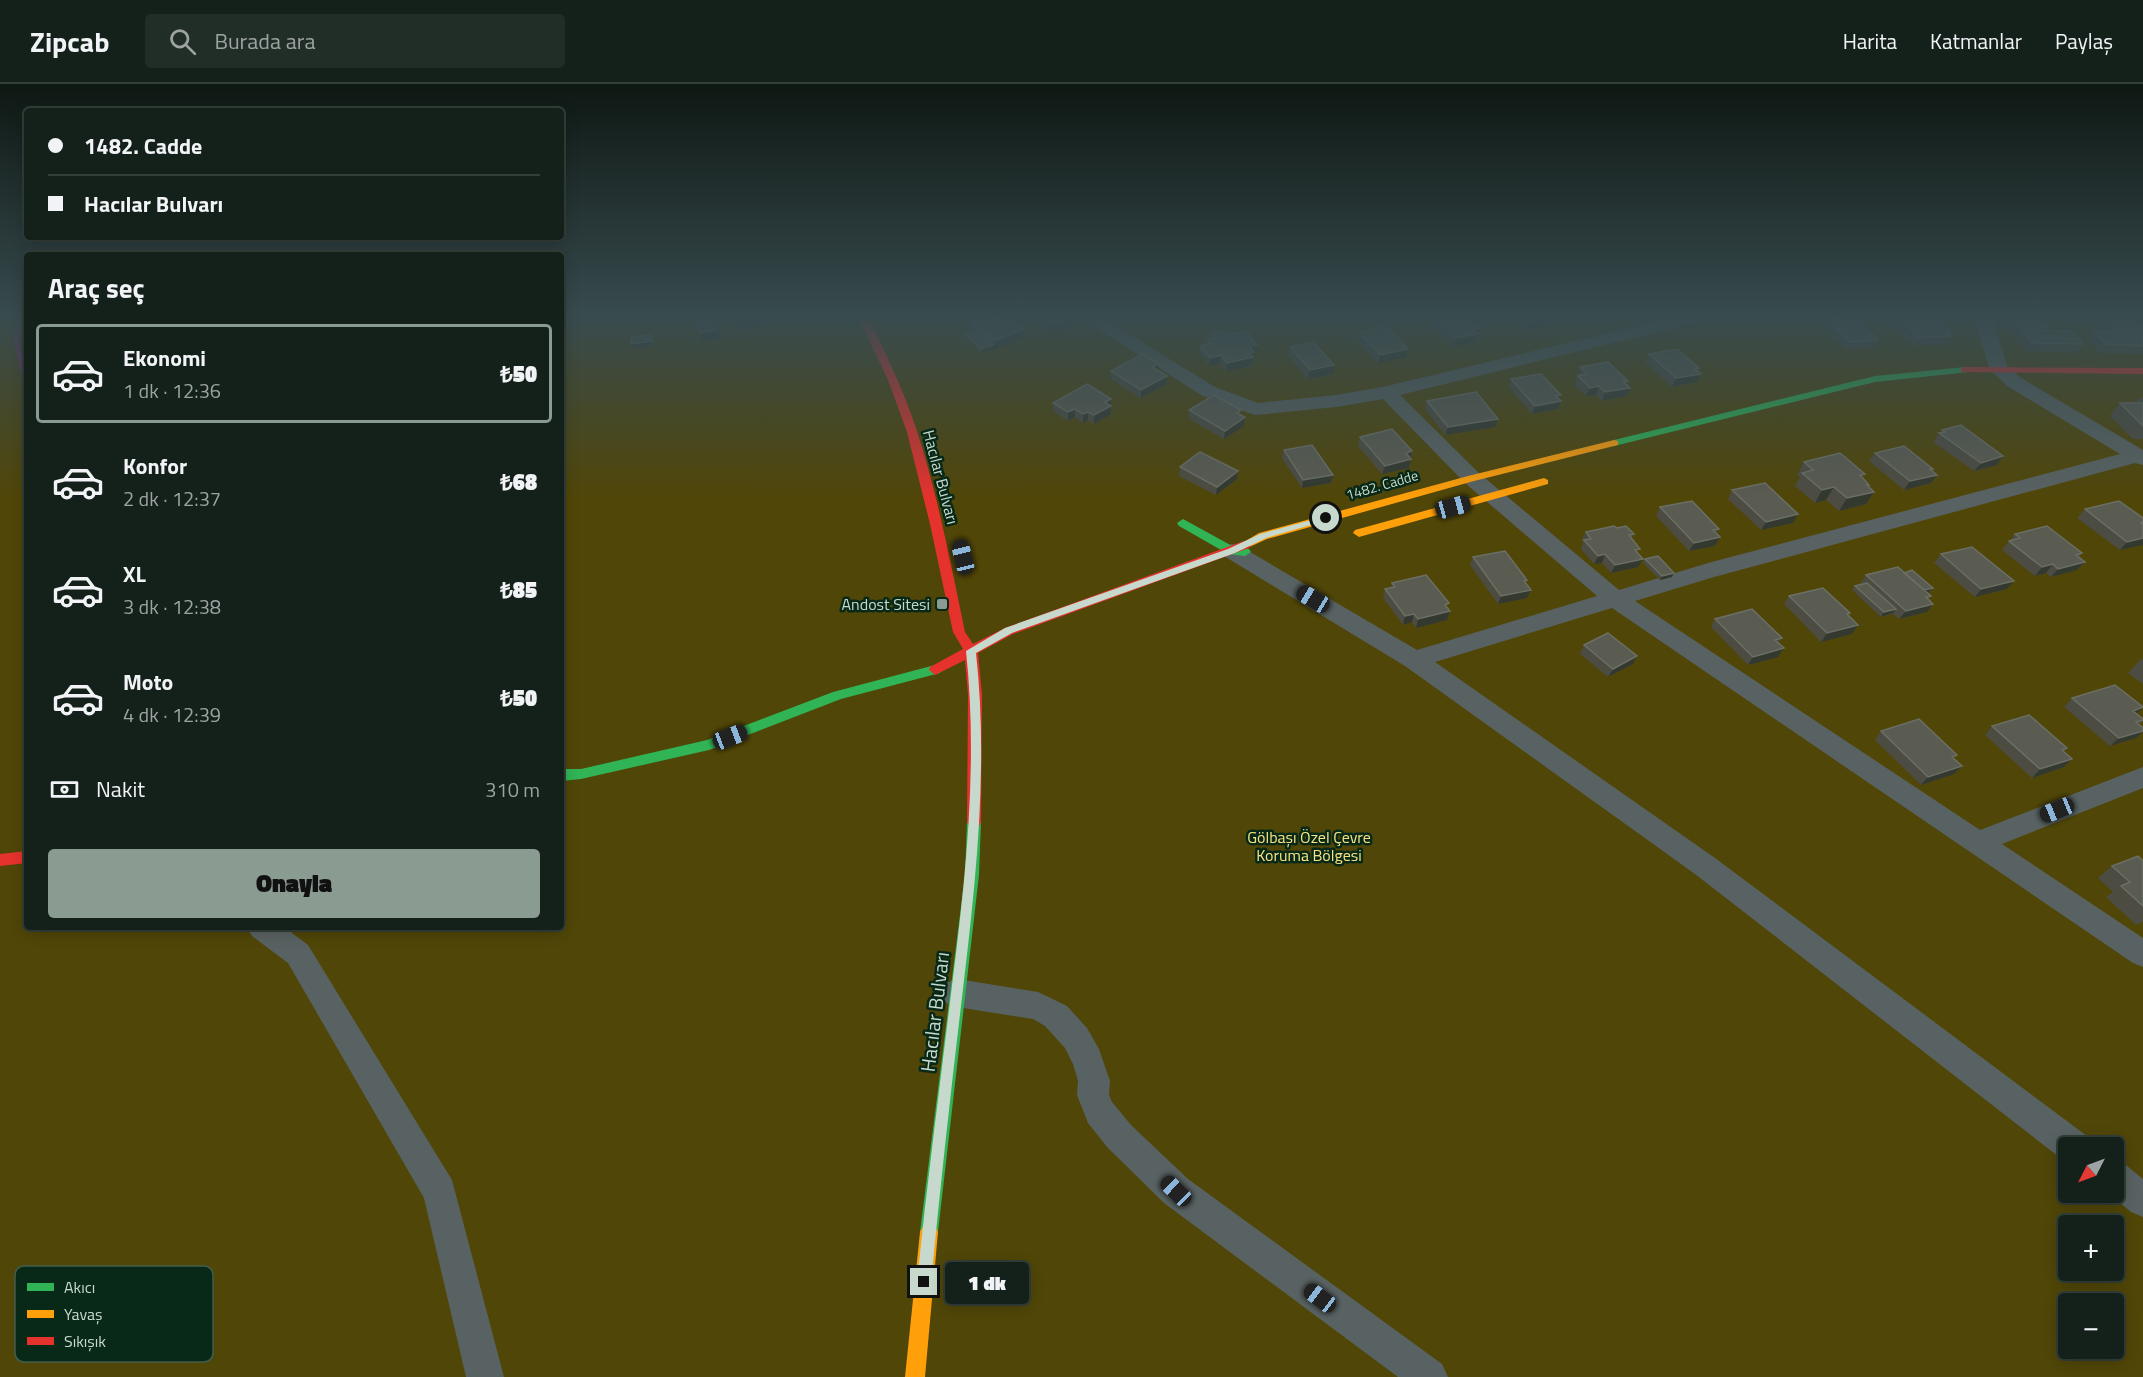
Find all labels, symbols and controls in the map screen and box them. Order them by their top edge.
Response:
search box [145,14,565,68]
text: Zipcab [30,20,109,63]
text: Burada ara [214,24,315,58]
icon: search [166,25,199,58]
text: Harita [1843,25,1897,57]
text: Katmanlar [1930,25,2022,57]
text: Paylaş [2055,25,2113,57]
text: 1482. Cadde [84,129,202,163]
text: Hacılar Bulvarı [84,187,223,221]
text: Araç seç [48,267,145,308]
text: Ekonomi [123,341,206,375]
icon: car [51,347,105,401]
text: ₺50 [500,357,537,391]
text: 1 dk · 12:36 [123,375,221,406]
street label: Hacılar Bulvarı [917,427,965,527]
text: Konfor [123,449,187,483]
icon: car [51,455,105,509]
street label: 1482. Cadde [1343,464,1420,505]
text: ₺68 [500,465,537,499]
text: 2 dk · 12:37 [123,483,221,514]
car [1433,494,1473,520]
route start [1312,504,1339,531]
car [950,537,976,577]
text: XL [123,557,146,591]
icon: car [51,563,105,617]
text: ₺85 [500,573,537,607]
car [1293,582,1333,616]
text: 3 dk · 12:38 [123,591,221,622]
place label: Andost Sitesi [842,592,930,616]
marker: Andost Sitesi [935,597,949,611]
text: Moto [123,665,173,699]
icon: car [51,671,105,725]
text: ₺50 [500,681,537,715]
text: 4 dk · 12:39 [123,699,221,730]
car [710,722,750,752]
text: Nakit [96,772,145,806]
icon: cash [48,773,81,806]
text: 310 m [485,774,540,805]
car [2037,795,2077,825]
park label: Gölbaşı Özel Çevre Koruma Bölgesi [1247,825,1371,867]
button: Onayla [48,849,540,918]
street label: Hacılar Bulvarı [912,950,957,1074]
north arrow [2058,1137,2124,1203]
map controls [2058,1137,2124,1359]
car [1157,1172,1195,1210]
button: + [2058,1215,2124,1281]
callout: 1 dk [945,1261,1029,1303]
legend [15,1266,213,1362]
text: 1 dk [968,1267,1006,1298]
route end [910,1268,937,1295]
text: Akıcı [64,1275,95,1299]
car [1300,1280,1340,1316]
button: − [2058,1293,2124,1359]
text: Yavaş [64,1302,103,1326]
text: Sıkışık [64,1329,106,1353]

